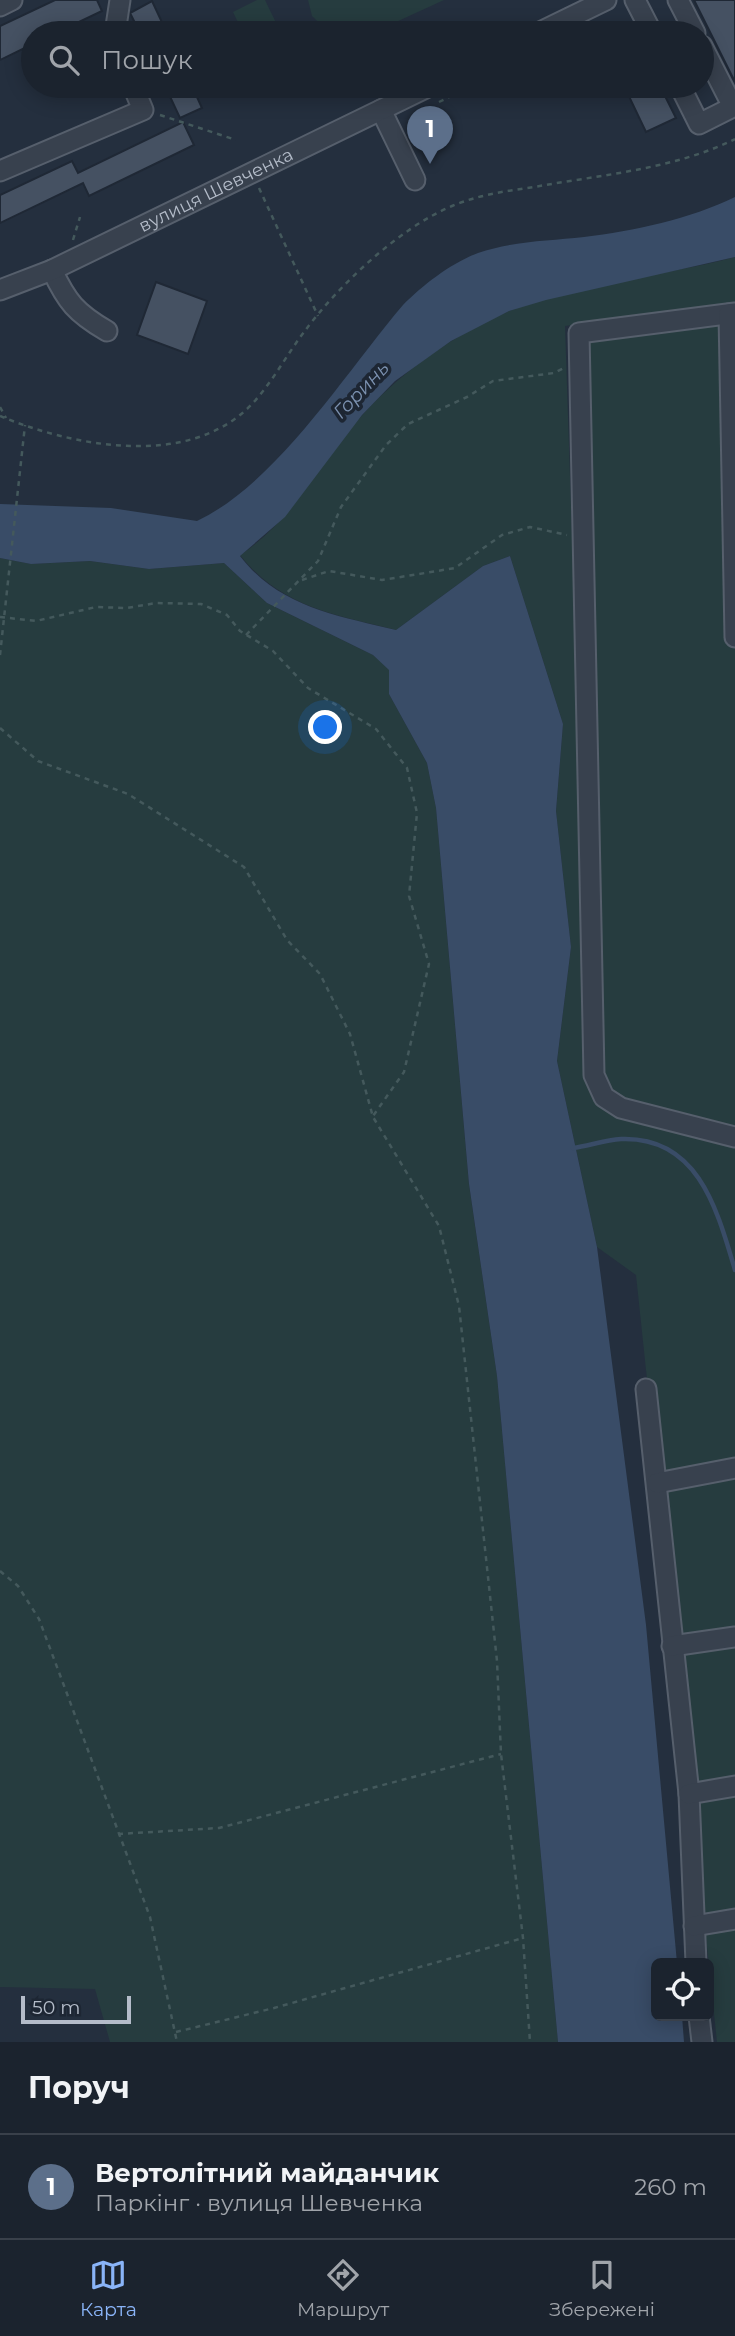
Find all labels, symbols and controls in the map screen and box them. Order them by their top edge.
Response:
search box [21,21,714,98]
icon: search [45,41,83,79]
text: Пошук [101,44,193,76]
pin: 1 [407,106,453,164]
street label: вулиця Шевченка [135,143,297,237]
water label: Горинь [328,357,394,423]
your location [308,710,342,744]
map controls [651,1958,714,2021]
button: locate [651,1958,714,2021]
scale bar [21,1993,131,2025]
text: 50 m [32,1996,80,2019]
text: Поруч [28,2069,130,2106]
text: Вертолітний майданчик [95,2157,439,2189]
text: 1 [46,2173,56,2201]
text: 260 m [634,2173,707,2201]
text: Паркінг · вулиця Шевченка [95,2189,423,2217]
tab: Карта [80,2256,137,2321]
tab: Маршрут [297,2256,389,2321]
tab: Збережені [549,2256,655,2321]

